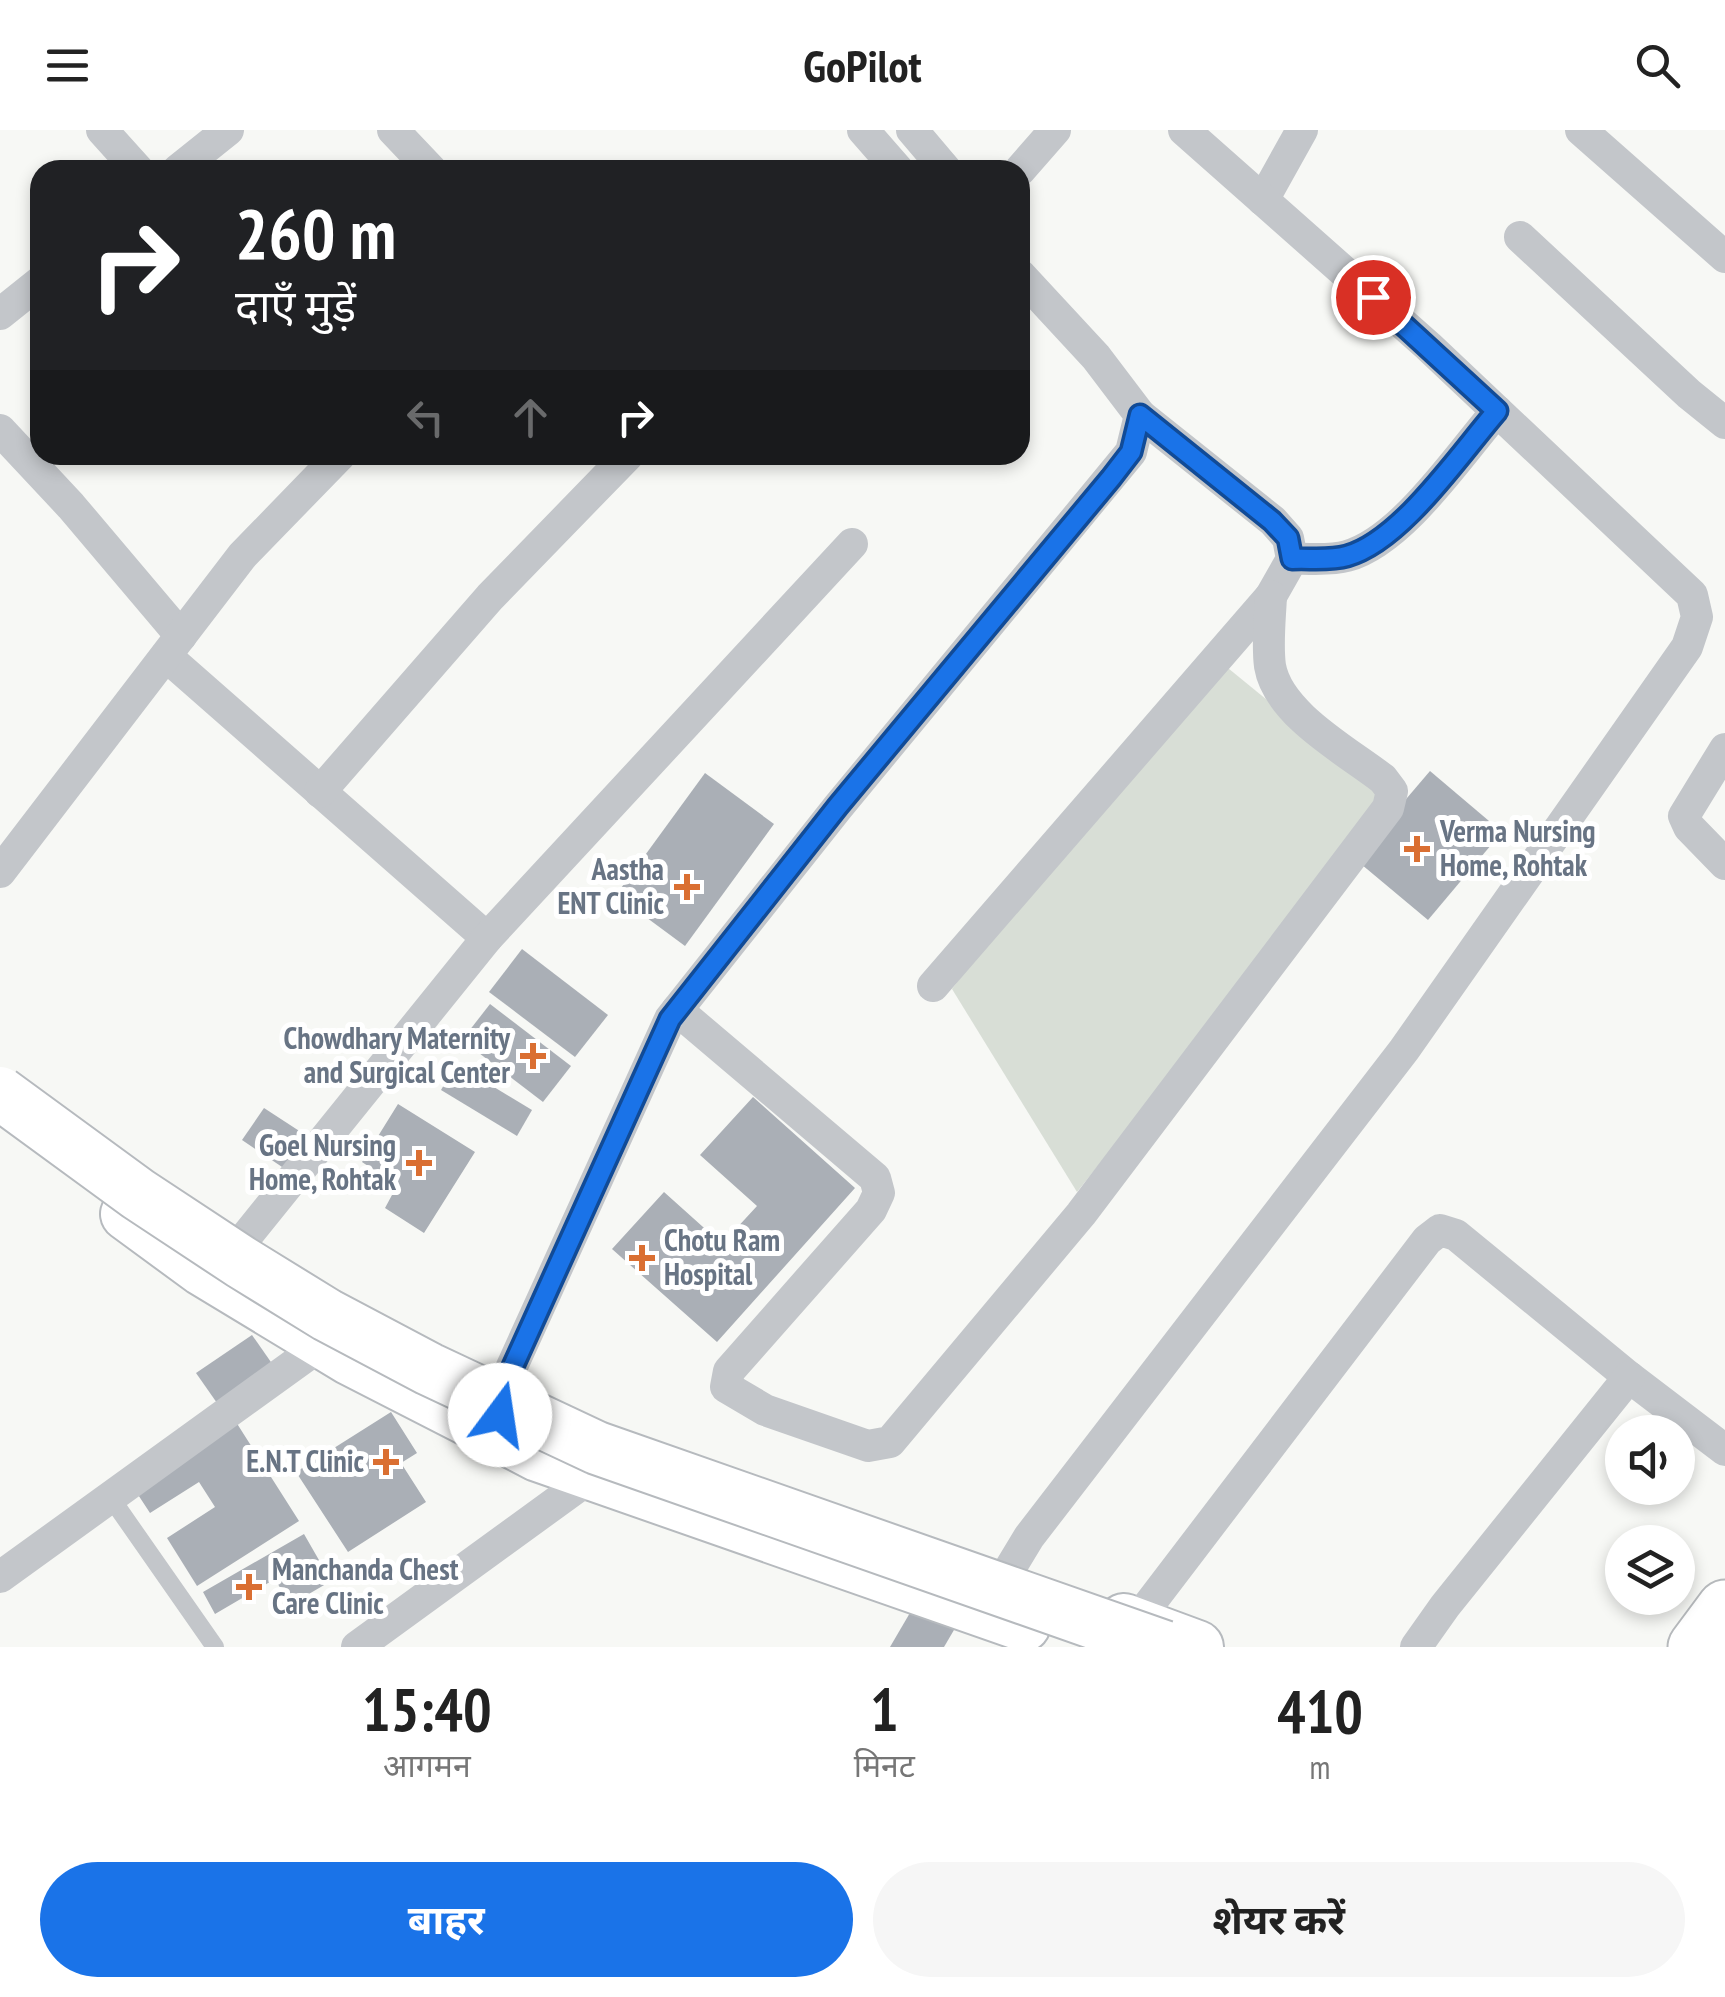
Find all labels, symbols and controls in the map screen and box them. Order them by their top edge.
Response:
text: GoPilot [803,36,922,94]
icon: menu [40,38,95,93]
icon: search [1630,38,1685,93]
text: 260 m [235,188,396,278]
icon: right [70,200,200,330]
pin [1331,255,1416,340]
icon: arrive [1346,270,1401,325]
text: दाएँ मुड़ें [235,276,356,334]
icon: left [398,390,453,445]
icon: ahead [503,390,558,445]
icon: right [608,390,663,445]
place label: Verma Nursing Home, Rohtak [1439,811,1596,884]
marker: Verma Nursing Home, Rohtak [1404,836,1430,862]
place label: Aastha ENT Clinic [557,849,664,922]
marker: Aastha ENT Clinic [674,874,700,900]
place label: Chowdhary Maternity and Surgical Center [284,1018,511,1091]
marker: Chowdhary Maternity and Surgical Center [520,1043,546,1069]
place label: Goel Nursing Home, Rohtak [249,1125,397,1198]
marker: Goel Nursing Home, Rohtak [406,1150,432,1176]
place label: Chotu Ram Hospital [664,1220,780,1293]
marker: Chotu Ram Hospital [629,1245,655,1271]
position arrow [448,1363,552,1467]
map controls [1605,1415,1695,1615]
button: sound [1605,1415,1695,1505]
place label: E.N.T Clinic [246,1441,364,1480]
marker: E.N.T Clinic [373,1449,399,1475]
button: layers [1605,1525,1695,1615]
place label: Manchanda Chest Care Clinic [272,1549,459,1622]
marker: Manchanda Chest Care Clinic [236,1574,262,1600]
text: 15:40 [362,1670,492,1748]
text: 1 [870,1670,899,1748]
text: 410 [1277,1672,1363,1750]
text: आगमन [383,1744,471,1786]
text: मिनट [854,1744,915,1786]
text: m [1310,1746,1330,1788]
button: बाहर [40,1862,853,1977]
button: शेयर करें [873,1862,1685,1977]

